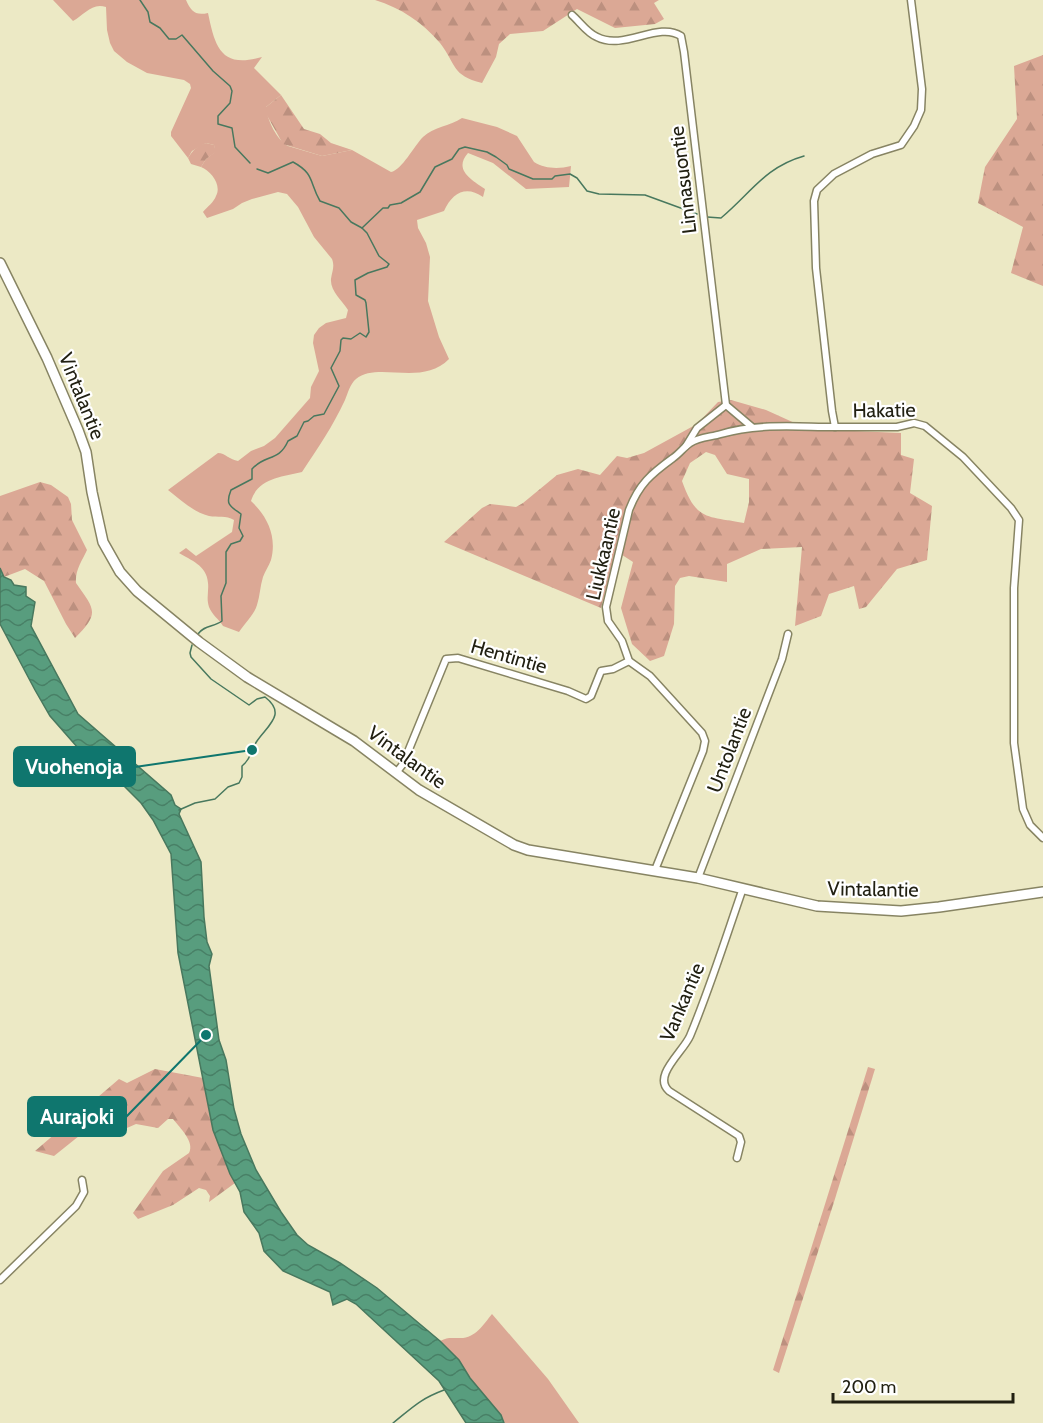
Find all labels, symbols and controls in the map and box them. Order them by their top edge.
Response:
street label: Linnasuontie [664,125,702,235]
street label: Vintalantie [54,349,110,443]
street label: Hakatie [852,397,916,423]
street label: Liukkaantie [581,506,625,602]
street label: Hentintie [468,634,550,678]
street label: Untolantie [702,704,756,796]
street label: Vintalantie [363,720,451,794]
callout: Vuohenoja [14,747,135,786]
text: Vuohenoja [25,754,123,779]
street label: Vintalantie [827,876,919,902]
street label: Vankantie [655,959,709,1045]
callout: Aurajoki [28,1097,126,1136]
text: Aurajoki [40,1104,114,1129]
scale bar [833,1366,1013,1404]
text: 200 m [842,1376,896,1398]

